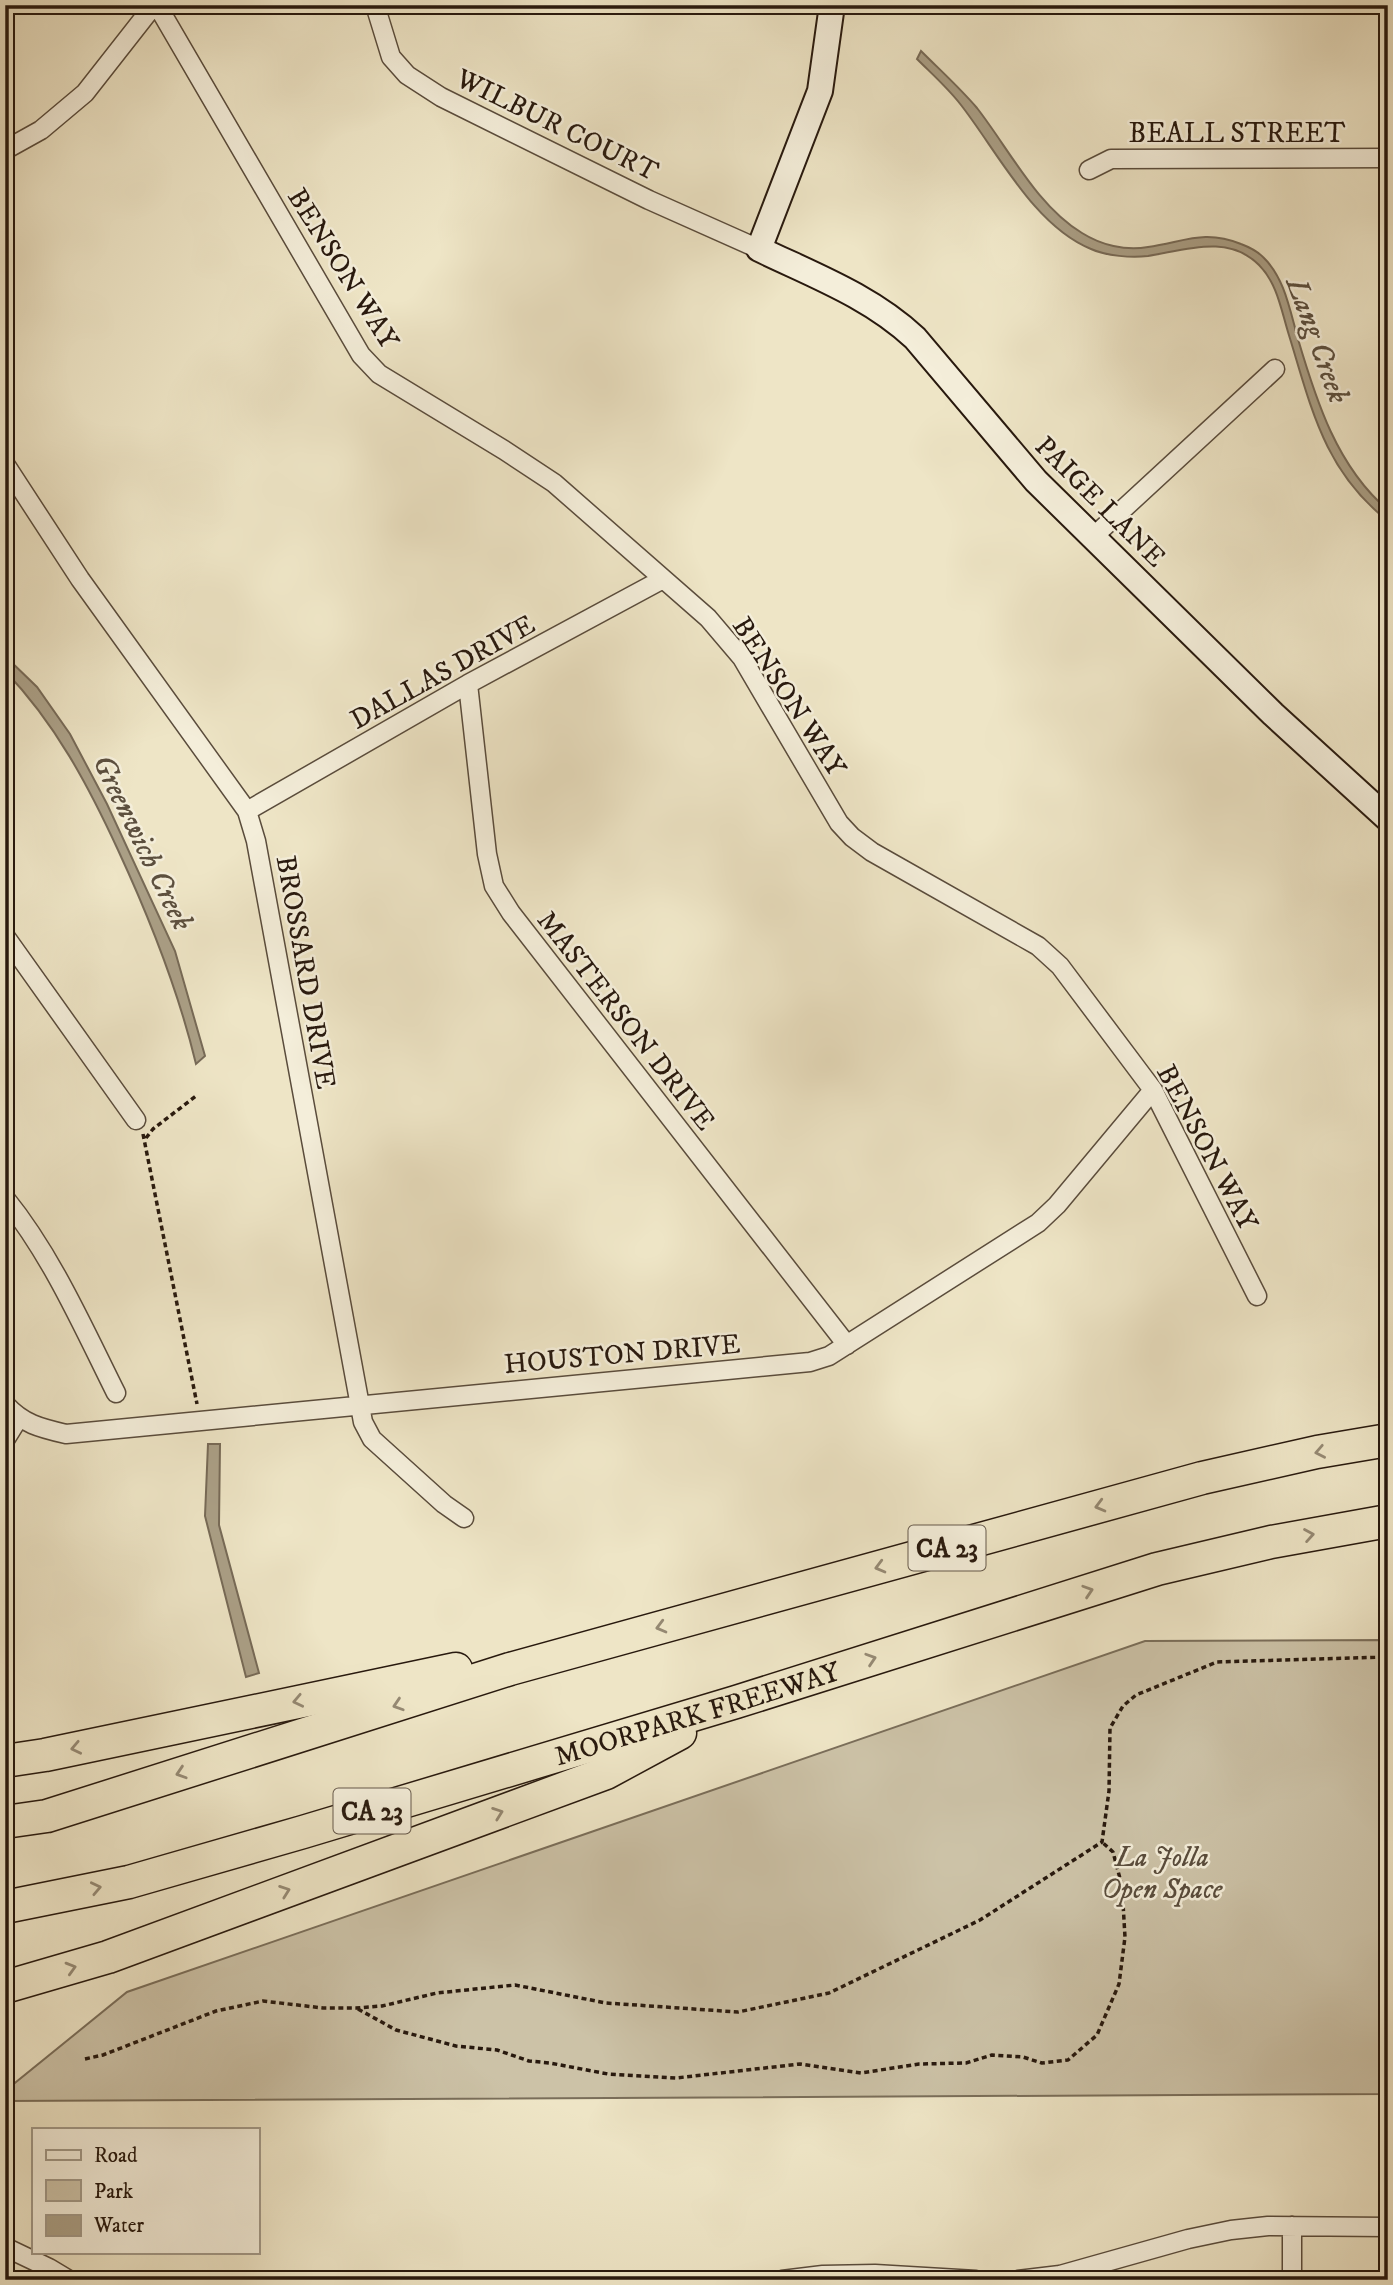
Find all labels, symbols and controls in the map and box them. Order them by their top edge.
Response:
street label: WILBUR COURT [449,61,664,190]
street label: BEALL STREET [1128,116,1346,151]
street label: BENSON WAY [279,182,406,356]
water label: Lang Creek [1276,271,1357,409]
street label: PAIGE LANE [1027,429,1173,575]
street label: DALLAS DRIVE [344,607,541,738]
street label: BENSON WAY [724,610,854,783]
water label: Greenwich Creek [83,749,200,937]
street label: BROSSARD DRIVE [268,853,343,1092]
street label: MASTERSON DRIVE [529,904,722,1138]
street label: BENSON WAY [1148,1059,1265,1237]
street label: HOUSTON DRIVE [502,1327,742,1382]
one-way arrow [1315,1443,1327,1458]
one-way arrow [1094,1498,1106,1513]
road number: CA 23 [908,1526,986,1570]
one-way arrow [1303,1528,1315,1543]
one-way arrow [875,1559,887,1573]
one-way arrow [1082,1585,1094,1599]
one-way arrow [655,1619,667,1634]
one-way arrow [865,1653,877,1668]
street label: MOORPARK FREEWAY [551,1654,845,1774]
one-way arrow [292,1692,304,1707]
one-way arrow [393,1696,405,1711]
one-way arrow [70,1740,82,1755]
one-way arrow [176,1765,188,1779]
road number: CA 23 [334,1788,410,1834]
one-way arrow [492,1807,504,1821]
park label: La Jolla Open Space [1102,1840,1224,1907]
one-way arrow [90,1882,102,1897]
one-way arrow [278,1885,290,1899]
one-way arrow [64,1961,76,1976]
legend [32,2128,259,2254]
text: Road [94,2143,138,2169]
text: Park [94,2179,134,2205]
text: Water [93,2213,144,2239]

